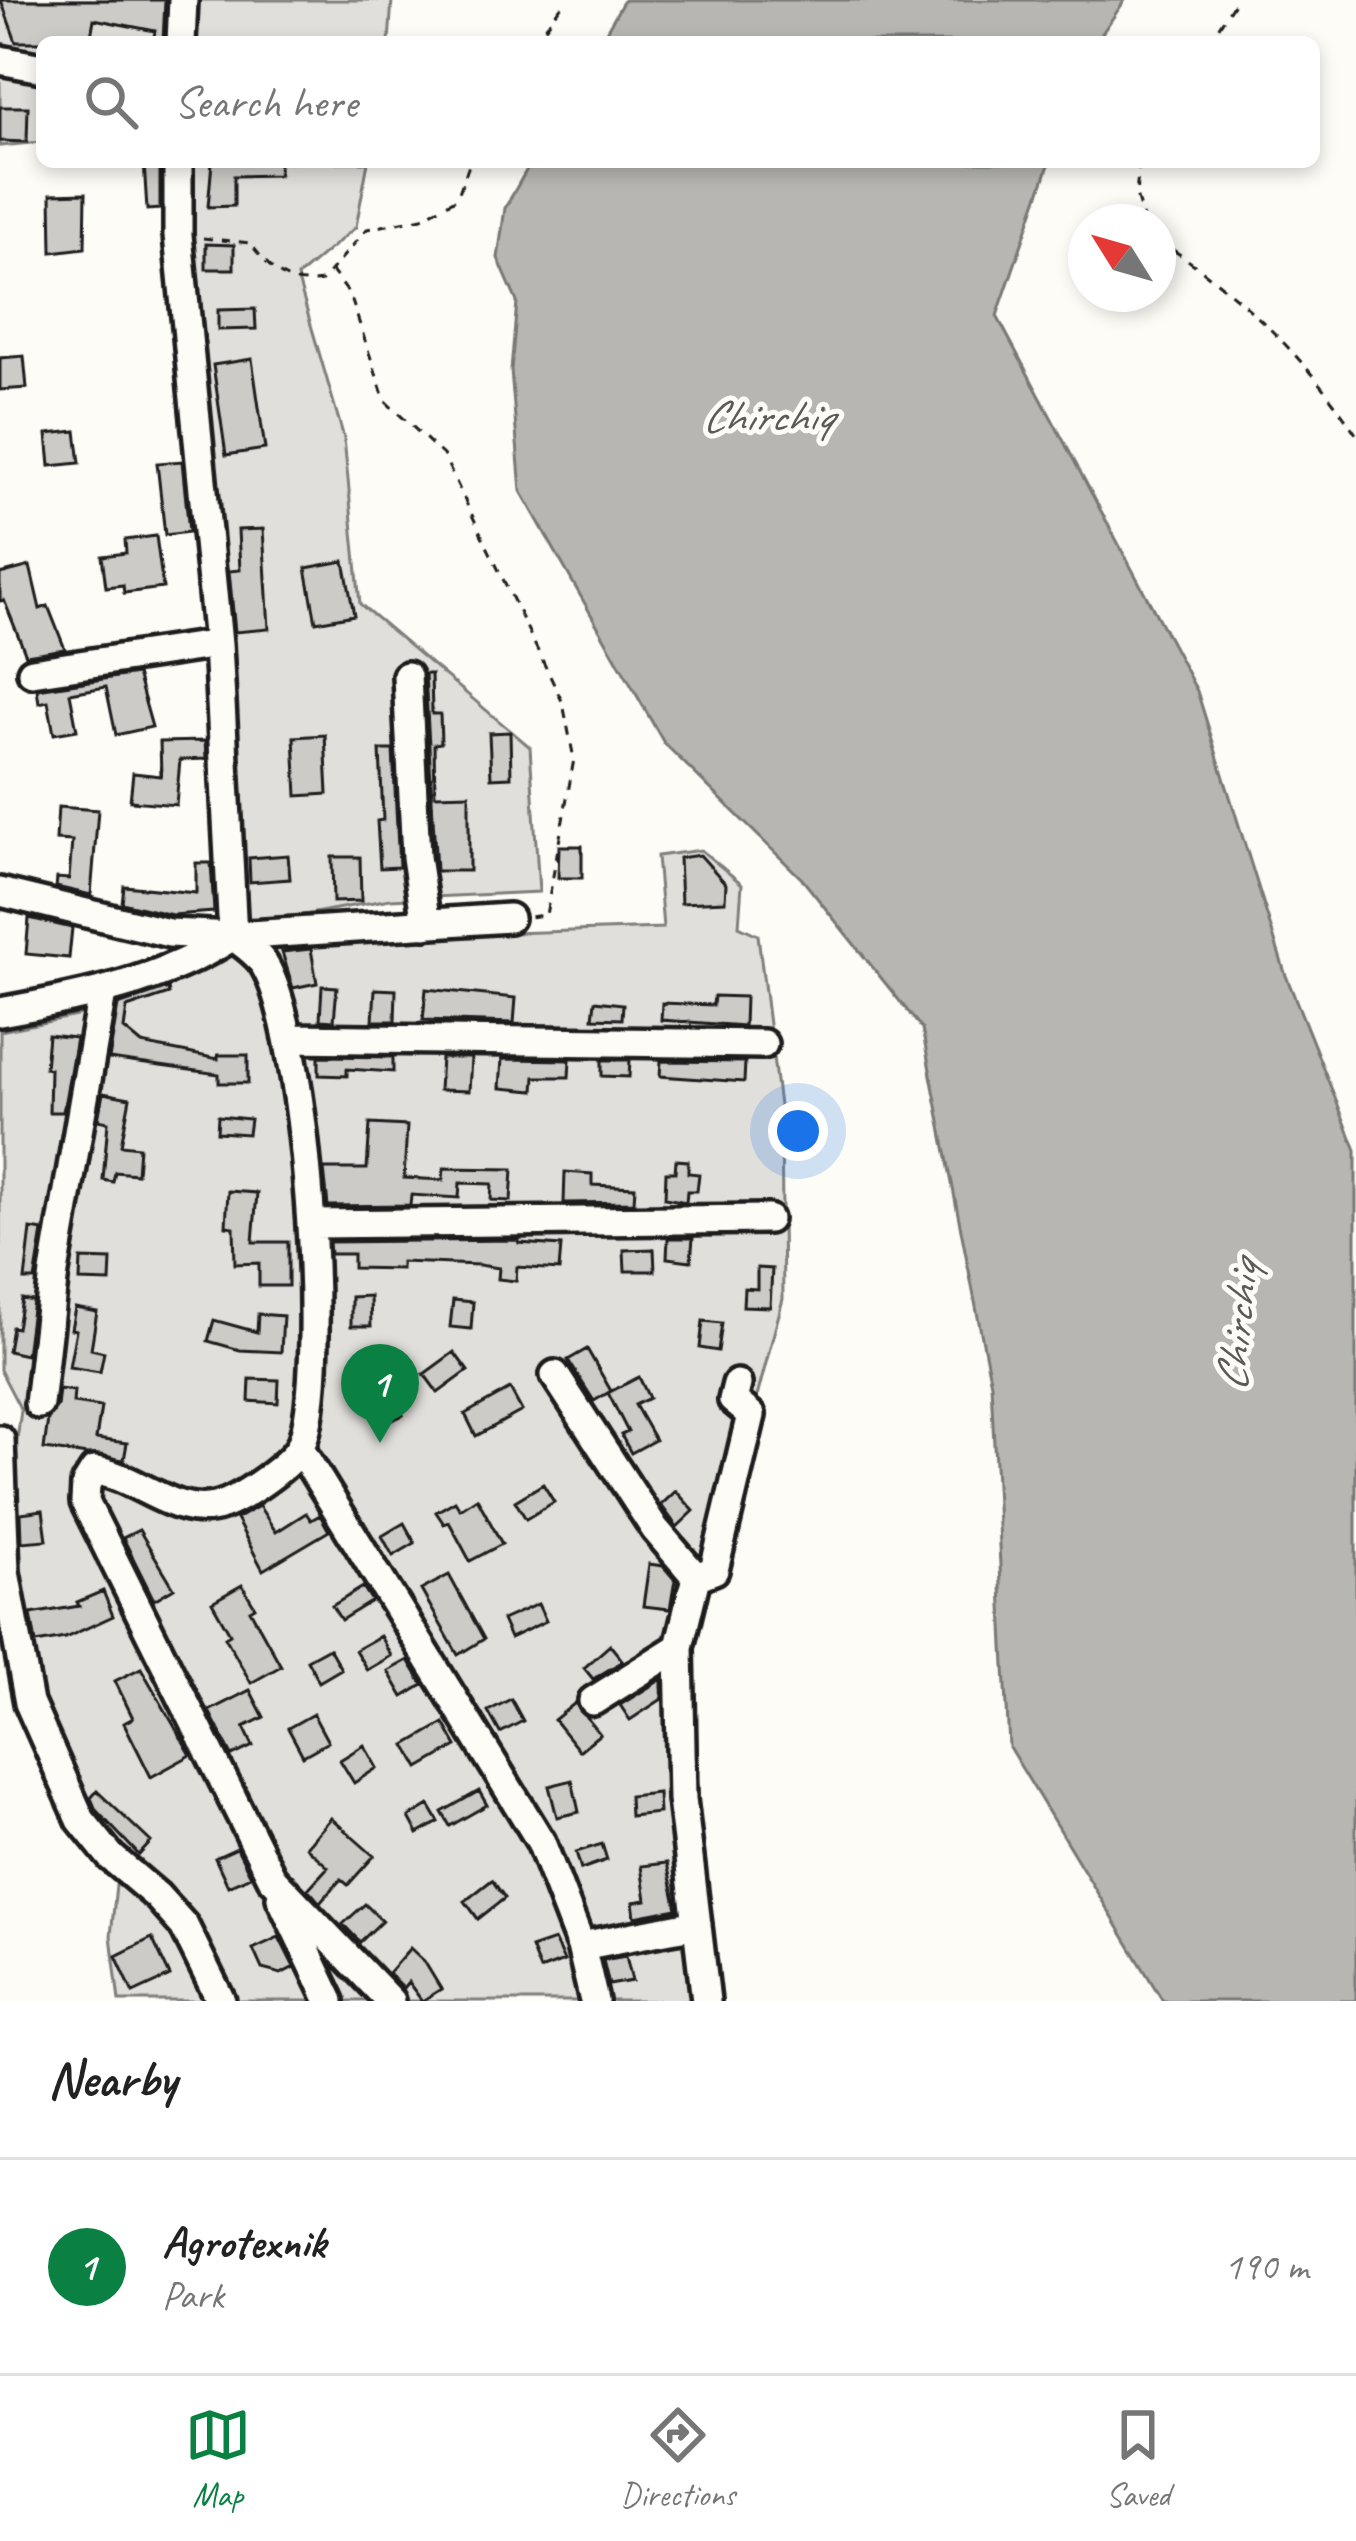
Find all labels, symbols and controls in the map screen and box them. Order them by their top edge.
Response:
search box [36,36,1320,168]
icon: search [78,69,144,135]
text: Search here [174,74,357,131]
north arrow [1068,204,1176,312]
water label: Chirchiq [702,388,840,445]
your location [768,1101,828,1161]
water label: Chirchiq [1202,1251,1273,1394]
pin: 1 [341,1344,419,1443]
text: Nearby [48,2047,176,2111]
text: Agrotexnik [162,2214,326,2271]
text: 1 [78,2242,96,2291]
text: 190 m [1224,2242,1308,2291]
text: Park [162,2271,224,2320]
tab: Map [185,2402,251,2516]
tab: Directions [621,2402,735,2516]
tab: Saved [1105,2402,1171,2516]

